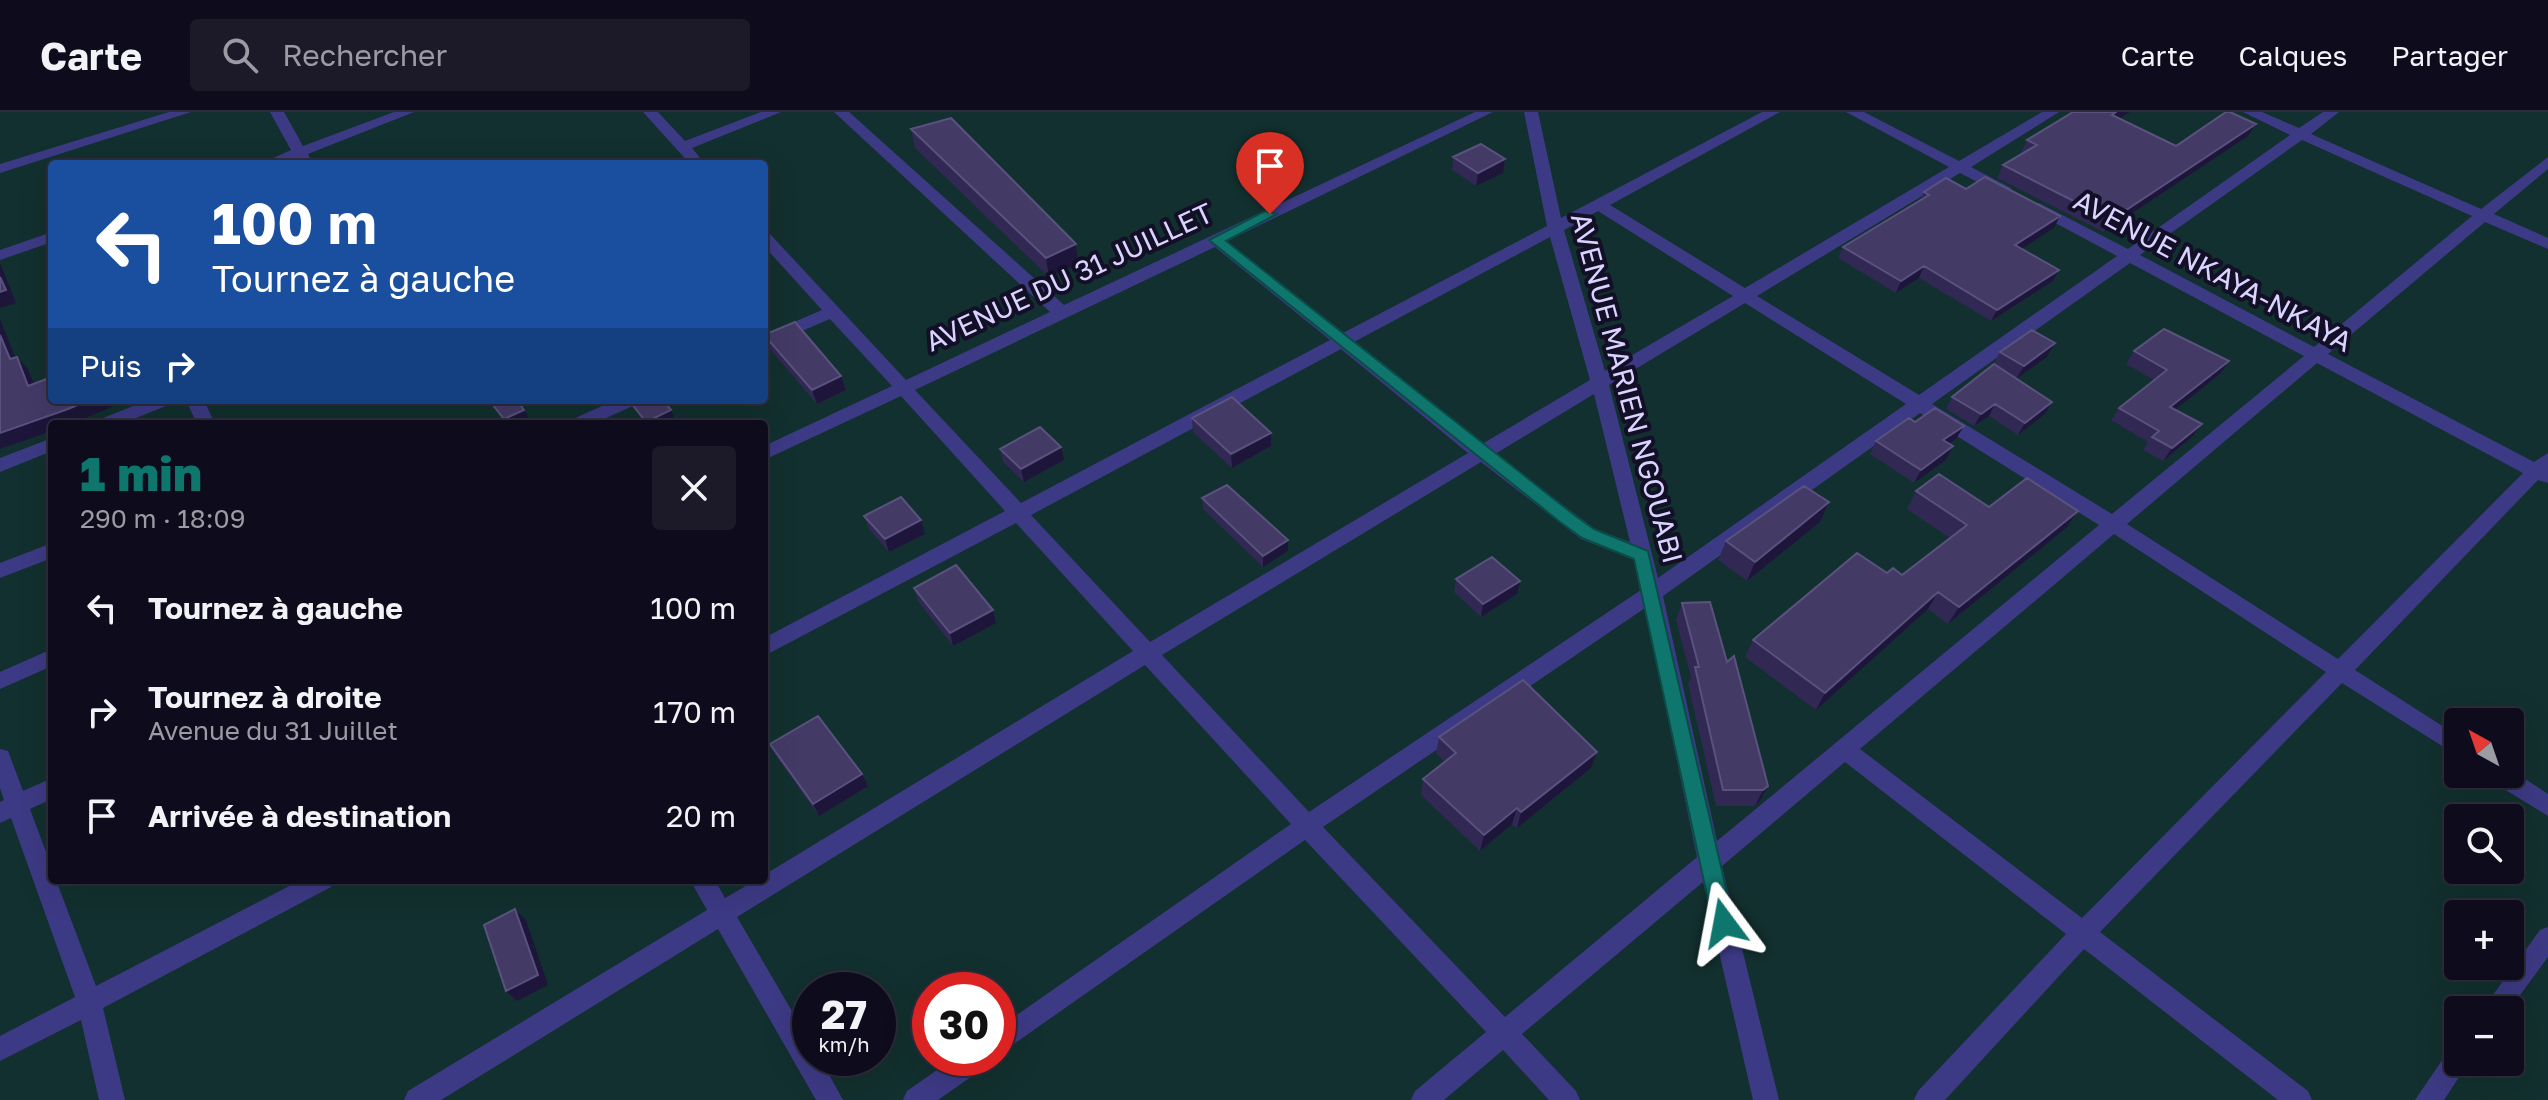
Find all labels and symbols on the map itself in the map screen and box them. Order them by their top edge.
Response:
pin [1236,132,1304,214]
street label: AVENUE NKAYA-NKAYA [2068,183,2358,358]
street label: AVENUE DU 31 JUILLET [920,195,1218,358]
street label: AVENUE MARIEN NGOUABI [1565,209,1690,567]
north arrow [2444,708,2524,788]
position arrow [1682,881,1766,965]
speed limit sign: 30 [912,972,1016,1076]

